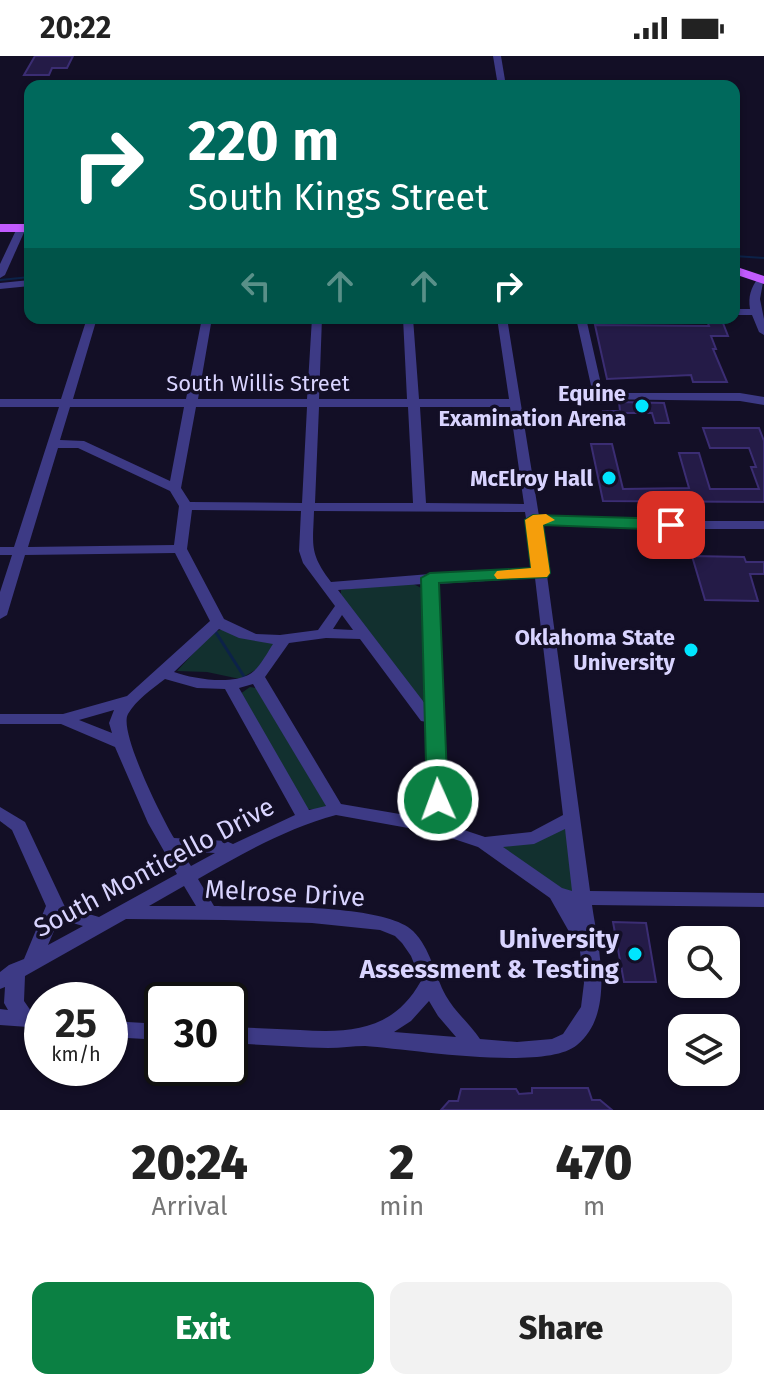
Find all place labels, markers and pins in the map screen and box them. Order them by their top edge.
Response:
place label: Equine Examination Arena [438,380,626,432]
marker: Equine Examination Arena [633,397,651,415]
place label: McElroy Hall [470,465,593,492]
marker: McElroy Hall [600,469,618,487]
pin [637,491,705,559]
place label: Oklahoma State University [515,624,676,676]
marker: Oklahoma State University [682,641,700,659]
place label: University Assessment & Testing [359,924,620,985]
marker: University Assessment & Testing [626,945,644,963]

